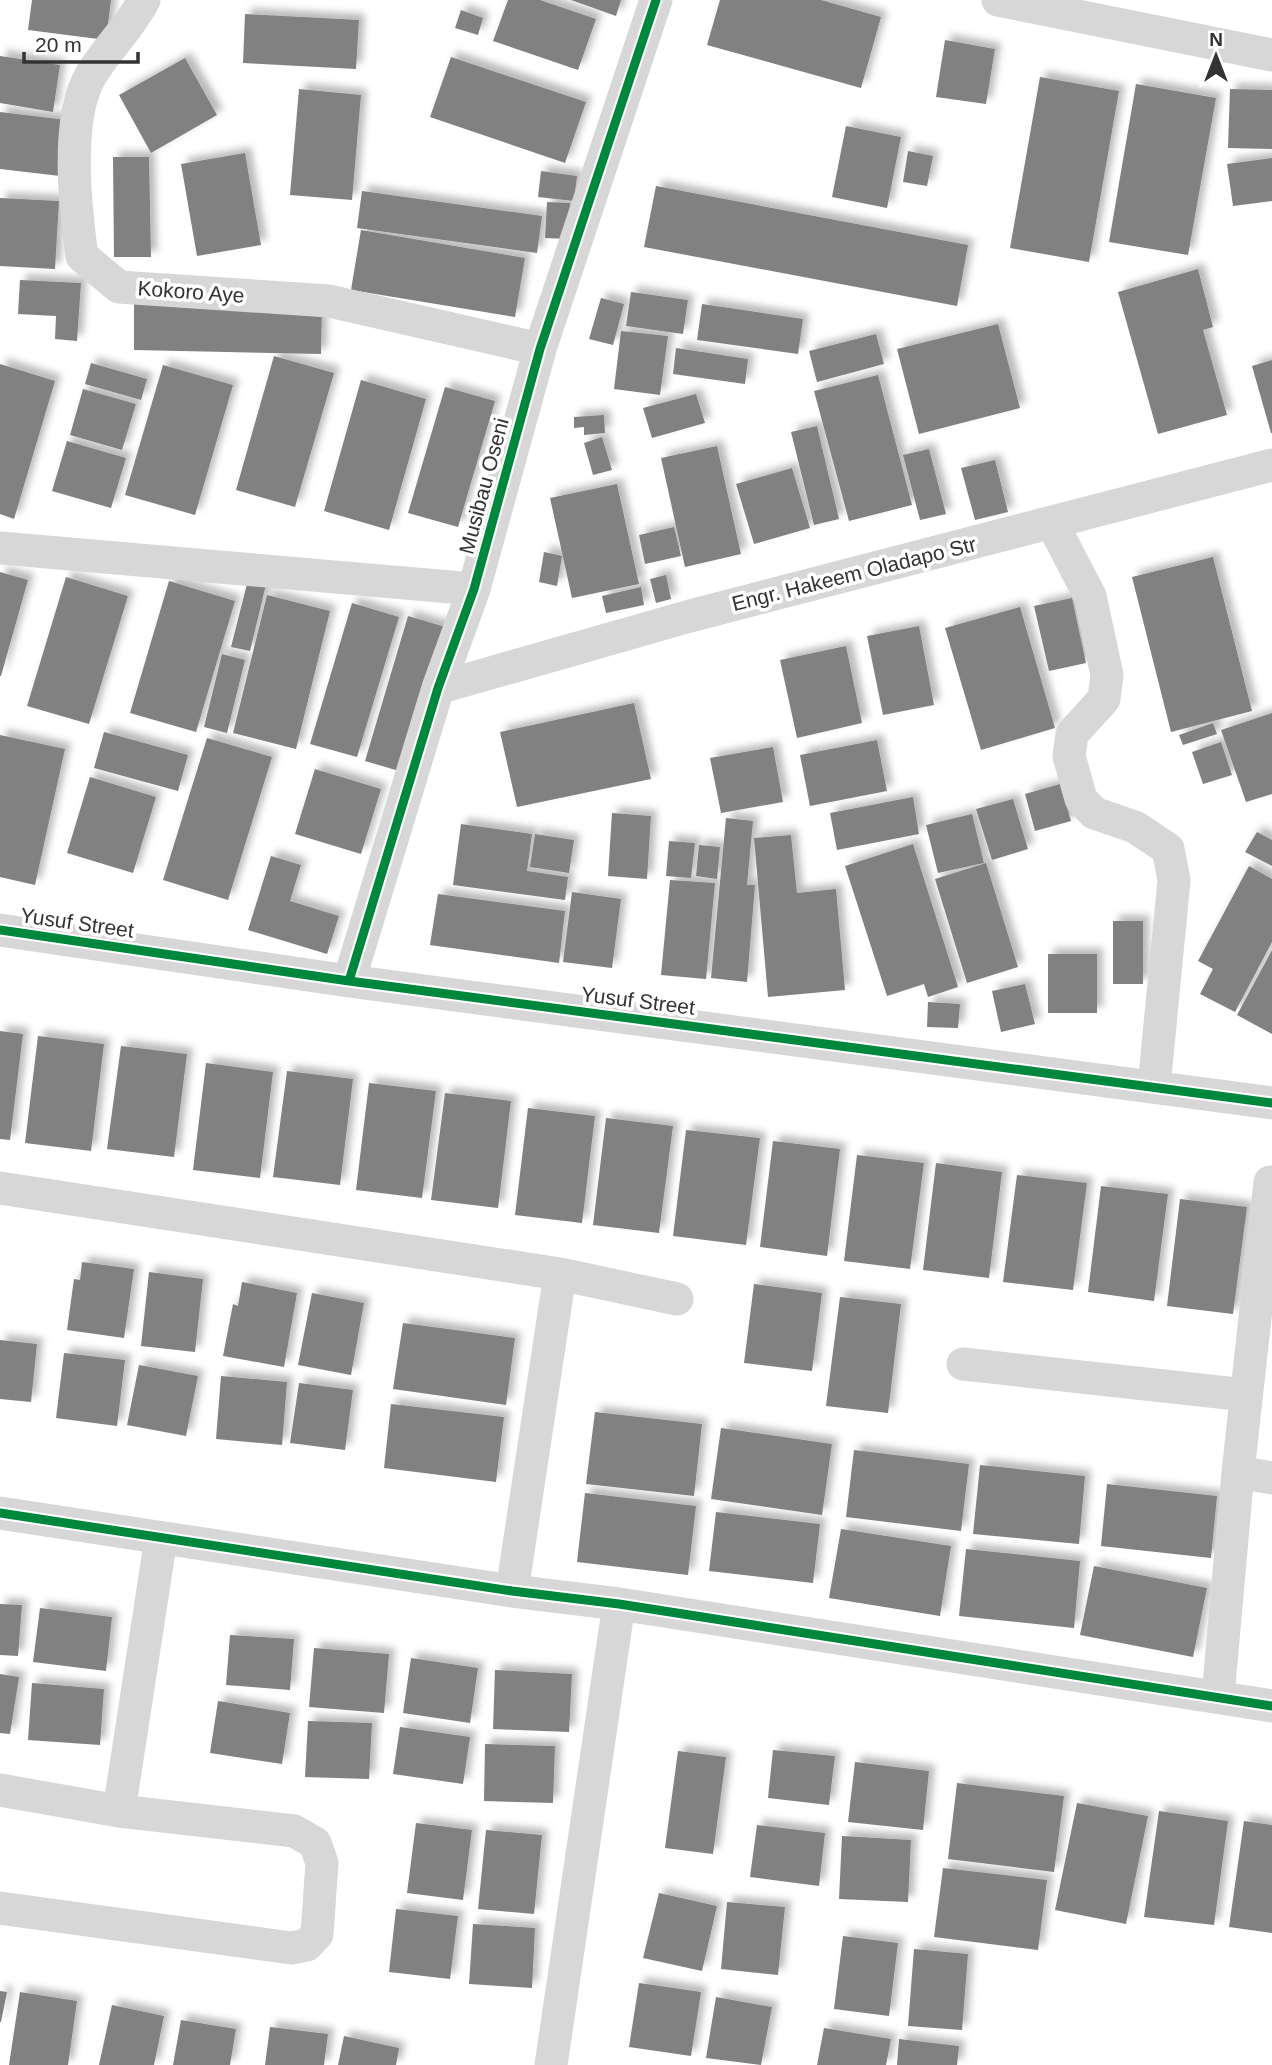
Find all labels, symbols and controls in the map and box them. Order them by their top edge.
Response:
scale bar [24,21,138,65]
north arrow [1181,21,1251,91]
text: N [1209,29,1223,50]
text: 20 m [35,33,82,56]
street label: Kokoro Aye [137,276,245,307]
street label: Musibau Oseni [454,415,513,556]
street label: Engr. Hakeem Oladapo Str [729,532,978,615]
street label: Yusuf Street [19,903,135,942]
street label: Yusuf Street [580,982,696,1019]

